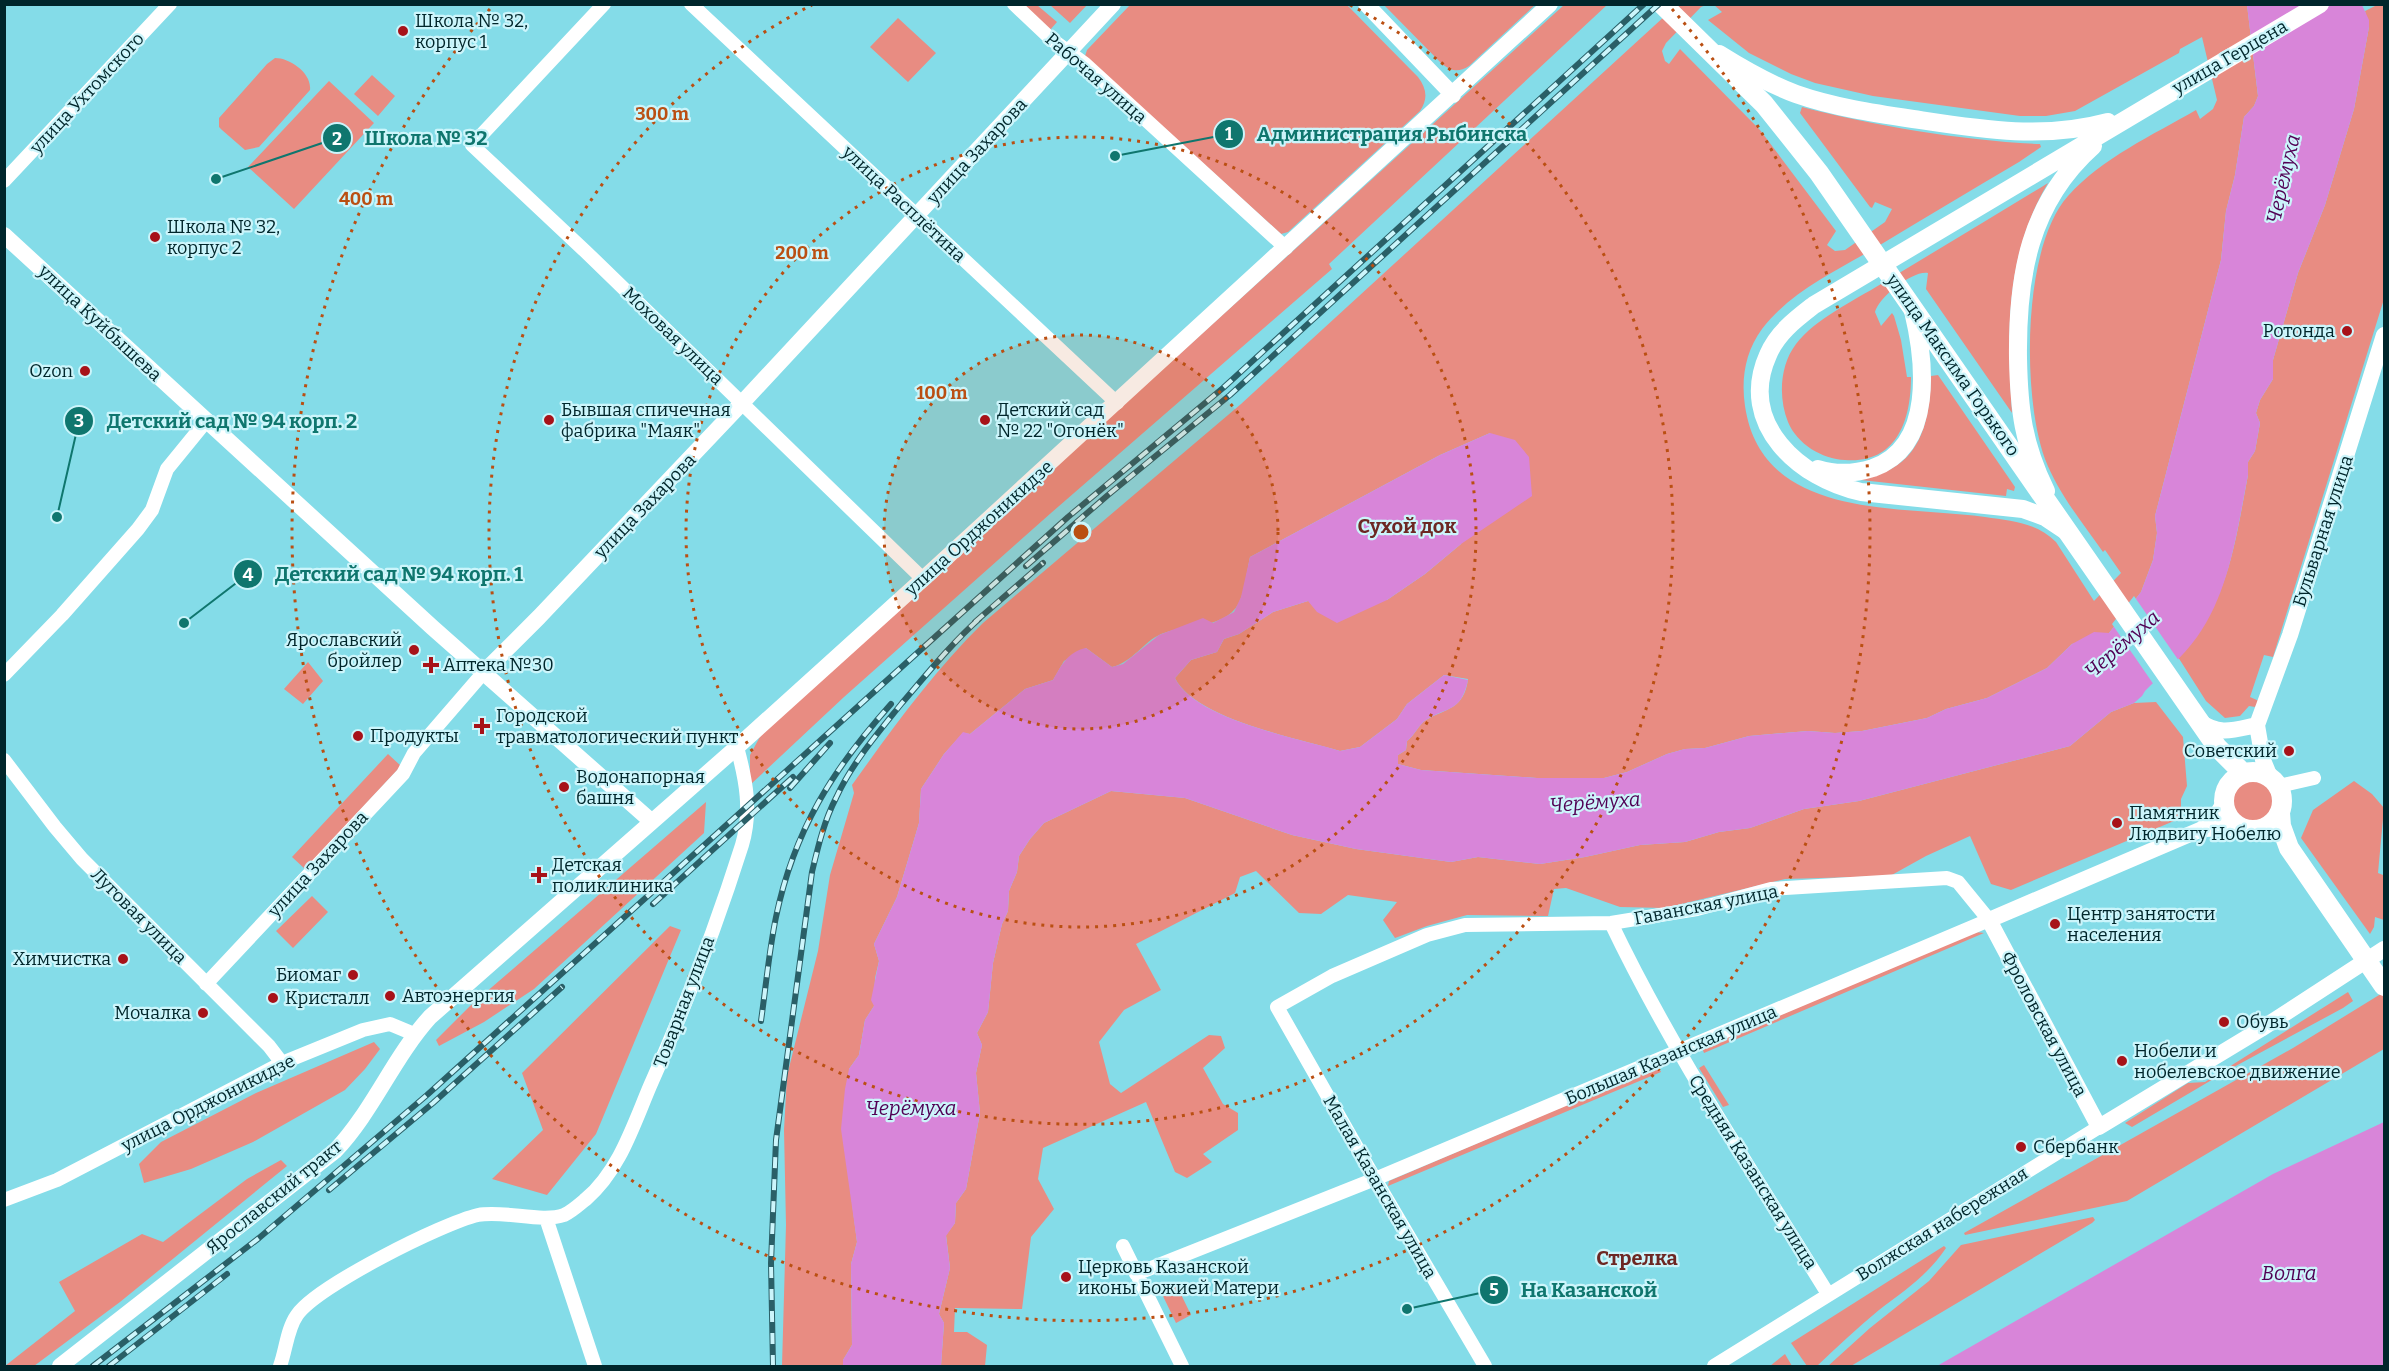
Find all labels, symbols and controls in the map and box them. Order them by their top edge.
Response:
place label: Школа № 32, корпус 1 [415,10,528,53]
street label: улица Герцена [2168,15,2292,99]
marker: Школа № 32, корпус 1 [396,24,410,38]
street label: улица Ухтомского [25,28,149,159]
street label: Рабочая улица [1041,28,1151,128]
street label: улица Захарова [922,93,1032,209]
text: 300 m [635,103,689,125]
callout: Администрация Рыбинска [1214,115,1539,153]
callout: Школа № 32 [322,119,499,157]
text: Администрация Рыбинска [1257,122,1527,146]
text: 1 [1225,123,1233,145]
text: Школа № 32 [365,126,487,150]
text: 2 [332,128,342,150]
water label: Черёмуха [2261,132,2305,226]
street label: улица Расплётина [837,140,970,267]
text: 400 m [339,188,393,210]
place label: Школа № 32, корпус 2 [167,216,280,259]
marker: Школа № 32, корпус 2 [148,230,162,244]
text: 200 m [775,242,829,264]
street label: улица Куйбышева [33,259,166,386]
street label: улица Максима Горького [1881,269,2024,460]
street label: Моховая улица [618,282,728,390]
place label: Ротонда [2263,320,2335,342]
marker: Ротонда [2340,324,2354,338]
place label: Ozon [29,360,74,382]
marker: Ozon [78,364,92,378]
text: 100 m [916,382,968,404]
place label: Бывшая спичечная фабрика "Маяк" [561,399,731,442]
place label: Детский сад № 22 "Огонёк" [997,399,1124,442]
callout: Детский сад № 94 корп. 2 [64,402,369,440]
text: Детский сад № 94 корп. 2 [107,409,357,433]
text: 3 [74,410,84,432]
marker: Бывшая спичечная фабрика "Маяк" [542,413,556,427]
marker: Детский сад № 22 "Огонёк" [978,413,992,427]
street label: улица Захарова [589,449,701,564]
street label: Бульварная улица [2288,452,2358,610]
street label: улица Орджоникидзе [900,456,1058,601]
district label: Сухой док [1357,514,1457,538]
centre of rings [1071,522,1091,542]
callout: Детский сад № 94 корп. 1 [233,555,535,593]
text: Детский сад № 94 корп. 1 [275,562,523,586]
text: 4 [243,564,254,586]
water label: Черёмуха [2080,605,2164,683]
place label: Ярославский бройлер [286,629,402,672]
marker: Ярославский бройлер [407,643,421,657]
place label: Аптека №30 [443,654,554,676]
marker: Аптека №30 [424,658,438,672]
place label: Городской травматологический пункт [496,705,738,748]
marker: Городской травматологический пункт [473,717,491,735]
place label: Продукты [370,725,459,747]
marker: Продукты [351,729,365,743]
place label: Советский [2184,740,2277,762]
marker: Советский [2282,744,2296,758]
place label: Водонапорная башня [576,766,705,809]
marker: Водонапорная башня [557,780,571,794]
water label: Черёмуха [1549,787,1641,817]
place label: Памятник Людвигу Нобелю [2129,802,2281,845]
street label: улица Захарова [263,806,373,922]
marker: Памятник Людвигу Нобелю [2110,816,2124,830]
place label: Детская поликлиника [552,854,674,897]
street label: Луговая улица [86,863,192,969]
marker: Детская поликлиника [530,866,548,884]
street label: Гаванская улица [1632,880,1780,930]
place label: Центр занятости населения [2067,903,2216,946]
marker: Центр занятости населения [2048,917,2062,931]
street label: Товарная улица [649,933,719,1071]
street label: Фроловская улица [1996,947,2092,1101]
place label: Химчистка [13,948,111,970]
marker: Химчистка [116,952,130,966]
place label: Биомаг [276,964,341,986]
marker: Биомаг [346,968,360,982]
place label: Автоэнергия [402,985,515,1007]
place label: Кристалл [285,987,370,1009]
marker: Автоэнергия [383,989,397,1003]
marker: Кристалл [266,991,280,1005]
street label: Большая Казанская улица [1562,1000,1780,1110]
place label: Мочалка [114,1002,191,1024]
marker: Мочалка [196,1006,210,1020]
place label: Обувь [2236,1011,2288,1033]
marker: Обувь [2217,1015,2231,1029]
place label: Нобели и нобелевское движение [2134,1040,2341,1083]
street label: улица Орджоникидзе [117,1050,298,1157]
marker: Нобели и нобелевское движение [2115,1054,2129,1068]
street label: Средняя Казанская улица [1684,1071,1822,1273]
street label: Малая Казанская улица [1319,1092,1442,1283]
water label: Черёмуха [865,1096,957,1120]
street label: Ярославский тракт [202,1135,346,1259]
place label: Сбербанк [2033,1136,2119,1158]
marker: Сбербанк [2014,1140,2028,1154]
street label: Волжская набережная [1852,1162,2032,1286]
district label: Стрелка [1596,1246,1678,1270]
place label: Церковь Казанской иконы Божией Матери [1078,1256,1279,1299]
water label: Волга [2262,1261,2316,1285]
marker: Церковь Казанской иконы Божией Матери [1059,1270,1073,1284]
callout: На Казанской [1479,1271,1669,1309]
text: На Казанской [1521,1278,1657,1302]
text: 5 [1489,1279,1499,1301]

